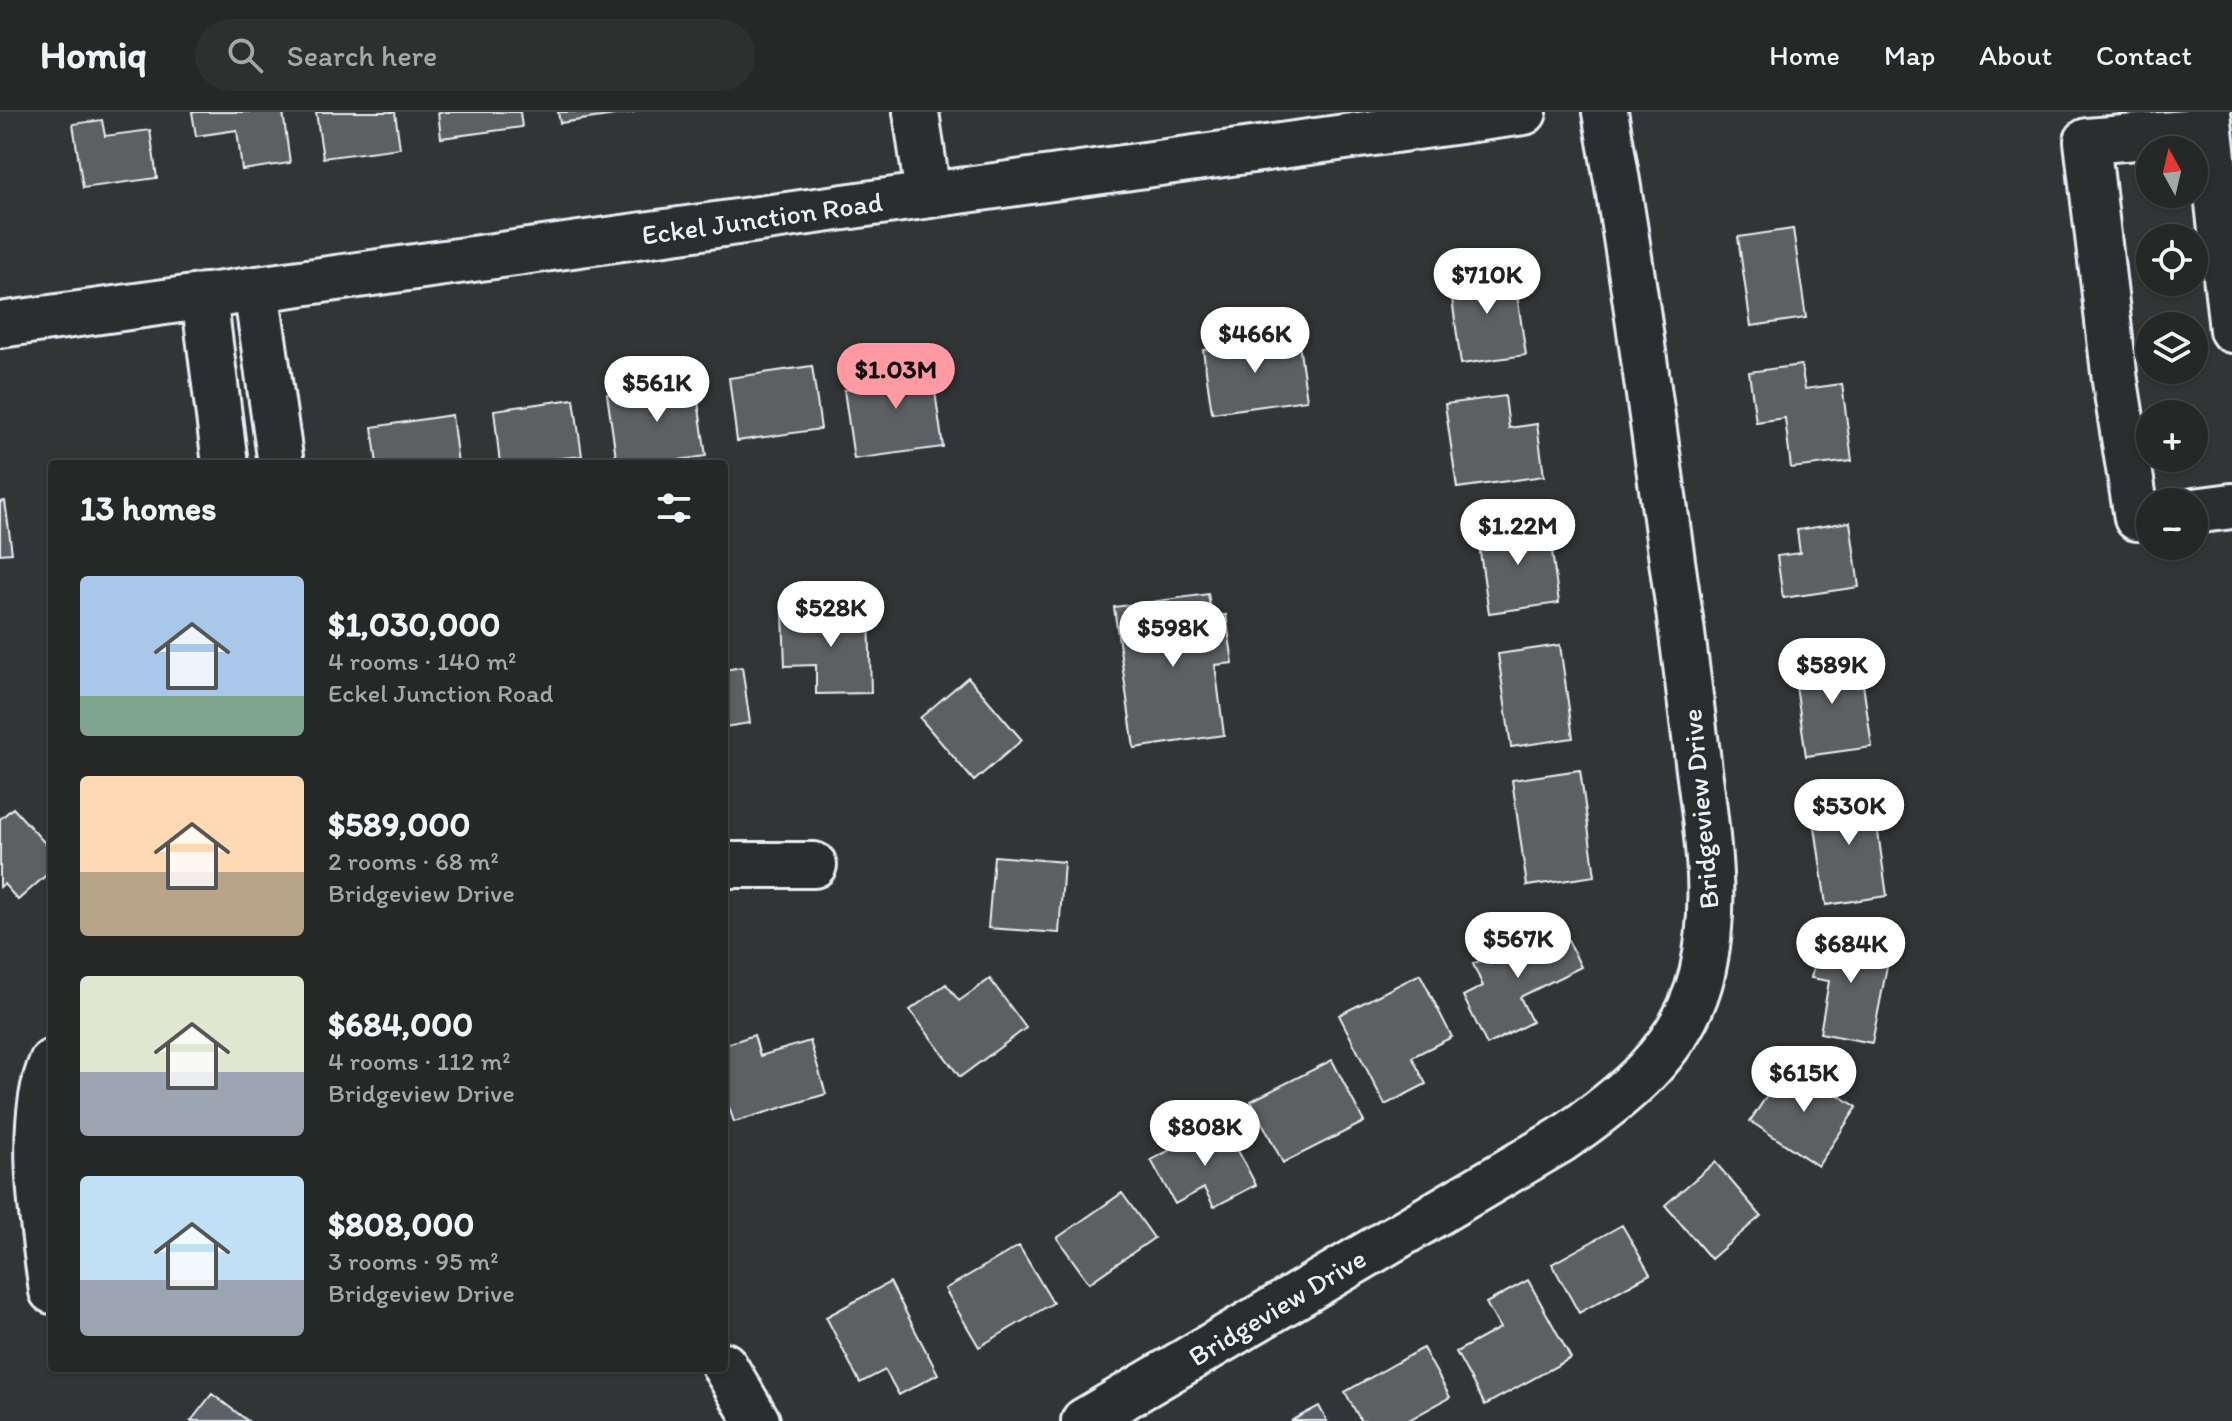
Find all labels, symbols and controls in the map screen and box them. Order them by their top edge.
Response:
search box [195,19,755,91]
text: Homiq [40,32,147,78]
icon: search [223,33,267,77]
text: Search here [287,37,437,74]
text: Home [1769,38,1840,72]
text: Map [1884,38,1935,72]
text: About [1979,38,2052,72]
text: Contact [2096,38,2192,72]
north arrow [2136,136,2208,208]
map controls [2136,136,2208,560]
street label: Eckel Junction Road [639,184,885,252]
button: locate [2136,224,2208,296]
pin: $710K [1431,248,1543,316]
text: $710K [1452,258,1522,290]
pin: $466K [1199,307,1311,375]
button: layers [2136,312,2208,384]
text: $466K [1219,317,1291,349]
pin: $1.03M [831,343,961,411]
text: $1.03M [855,353,937,385]
pin: $561K [601,356,713,424]
text: $561K [622,366,692,398]
button: + [2136,400,2208,472]
icon: filters [652,486,696,530]
text: 13 homes [80,488,216,529]
button: − [2136,488,2208,560]
pin: $1.22M [1453,499,1583,567]
text: $1.22M [1478,509,1558,541]
pin: $528K [775,581,887,649]
text: $528K [795,591,867,623]
pin: $598K [1117,601,1229,669]
text: $1,030,000 [328,604,500,645]
icon: home [144,608,240,704]
text: $598K [1137,611,1209,643]
pin: $589K [1776,638,1888,706]
text: 4 rooms · 140 m² [328,645,516,677]
text: $589K [1796,648,1868,680]
text: Eckel Junction Road [328,677,553,709]
street label: Bridgeview Drive [1674,707,1726,911]
pin: $530K [1793,779,1905,847]
text: $530K [1812,789,1886,821]
text: $589,000 [328,804,470,845]
icon: home [144,808,240,904]
text: 2 rooms · 68 m² [328,845,499,877]
text: Bridgeview Drive [328,877,515,909]
pin: $567K [1462,912,1574,980]
pin: $684K [1795,917,1907,985]
text: $567K [1483,922,1553,954]
text: $684K [1814,927,1888,959]
text: $684,000 [328,1004,473,1045]
icon: home [144,1008,240,1104]
text: 4 rooms · 112 m² [328,1045,511,1077]
pin: $615K [1748,1046,1860,1114]
text: $615K [1769,1056,1839,1088]
text: Bridgeview Drive [328,1077,515,1109]
pin: $808K [1149,1100,1261,1168]
text: $808K [1168,1110,1242,1142]
text: $808,000 [328,1204,474,1245]
icon: home [144,1208,240,1304]
street label: Bridgeview Drive [1182,1241,1372,1373]
text: 3 rooms · 95 m² [328,1245,499,1277]
text: Bridgeview Drive [328,1277,515,1309]

